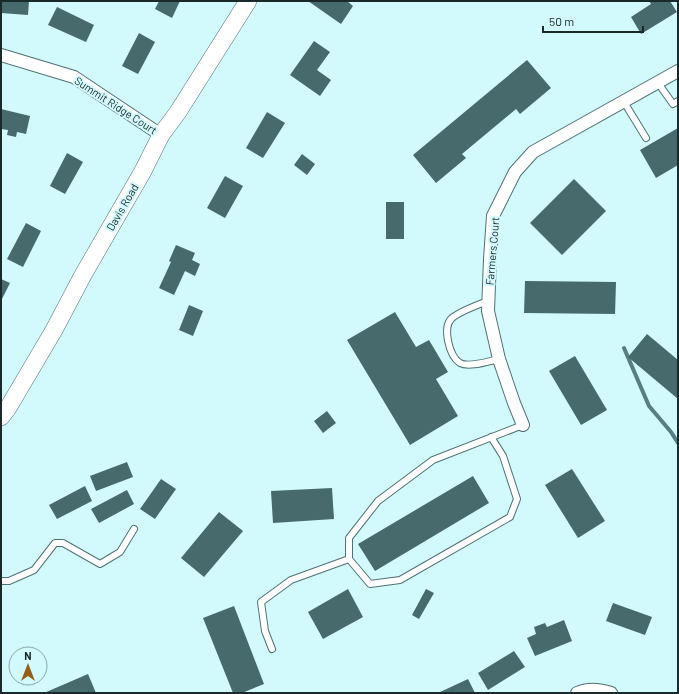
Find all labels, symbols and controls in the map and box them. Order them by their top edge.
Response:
scale bar [543,8,643,34]
text: 50 m [549,14,574,28]
street label: Summit Ridge Court [72,73,160,137]
street label: Davis Road [103,181,141,233]
street label: Farmers Court [483,216,501,286]
north arrow [8,646,48,686]
text: N [24,649,32,662]

